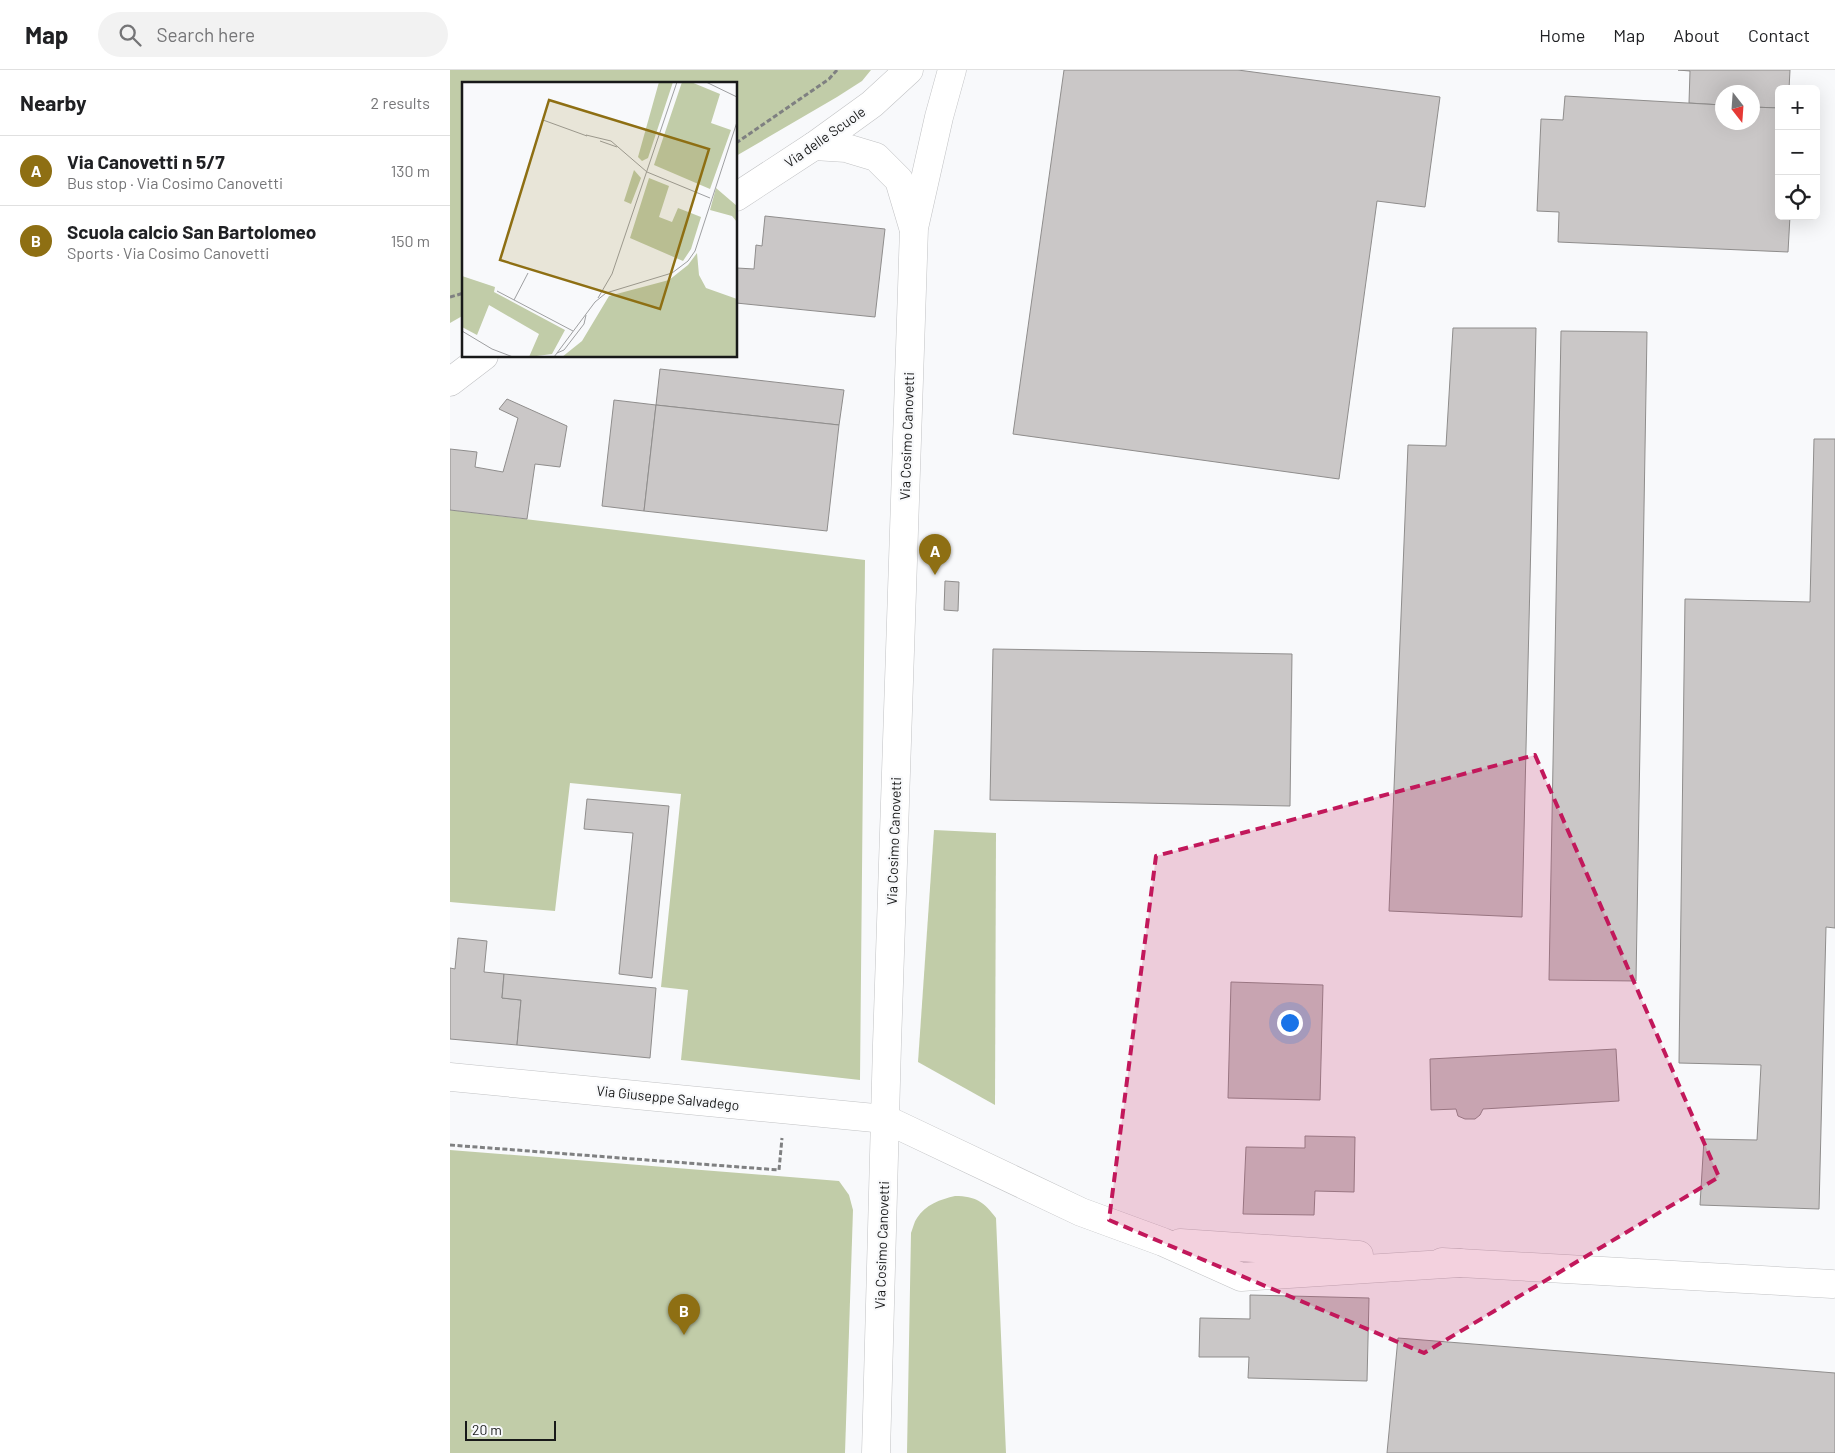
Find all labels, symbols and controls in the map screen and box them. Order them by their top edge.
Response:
search box [98,12,448,57]
text: Map [25,20,68,49]
icon: search [116,21,144,49]
text: Search here [156,23,255,46]
text: Home [1539,24,1585,46]
text: Map [1613,24,1645,46]
text: About [1673,24,1720,46]
text: Contact [1748,24,1810,46]
inset map [462,82,738,358]
north arrow [1715,85,1760,130]
map controls [1775,85,1820,220]
button: + [1775,85,1820,130]
text: Nearby [20,90,86,115]
text: 2 results [371,93,430,112]
street label: Via delle Scuole [781,102,868,171]
button: − [1775,130,1820,175]
text: Via Canovetti n 5/7 [67,150,225,173]
text: A [31,161,41,180]
text: 130 m [391,161,430,180]
text: Bus stop · Via Cosimo Canovetti [67,173,283,192]
button: locate [1775,175,1820,220]
text: Scuola calcio San Bartolomeo [67,220,316,243]
text: B [31,231,41,250]
text: 150 m [391,231,430,250]
text: Sports · Via Cosimo Canovetti [67,243,269,262]
street label: Via Cosimo Canovetti [896,372,917,500]
pin: A [919,534,951,575]
street label: Via Cosimo Canovetti [883,777,904,905]
your location [1277,1010,1303,1036]
street label: Via Giuseppe Salvadego [596,1082,740,1113]
street label: Via Cosimo Canovetti [871,1181,892,1309]
pin: B [668,1294,700,1335]
scale bar [465,1418,556,1441]
text: 20 m [472,1421,502,1438]

